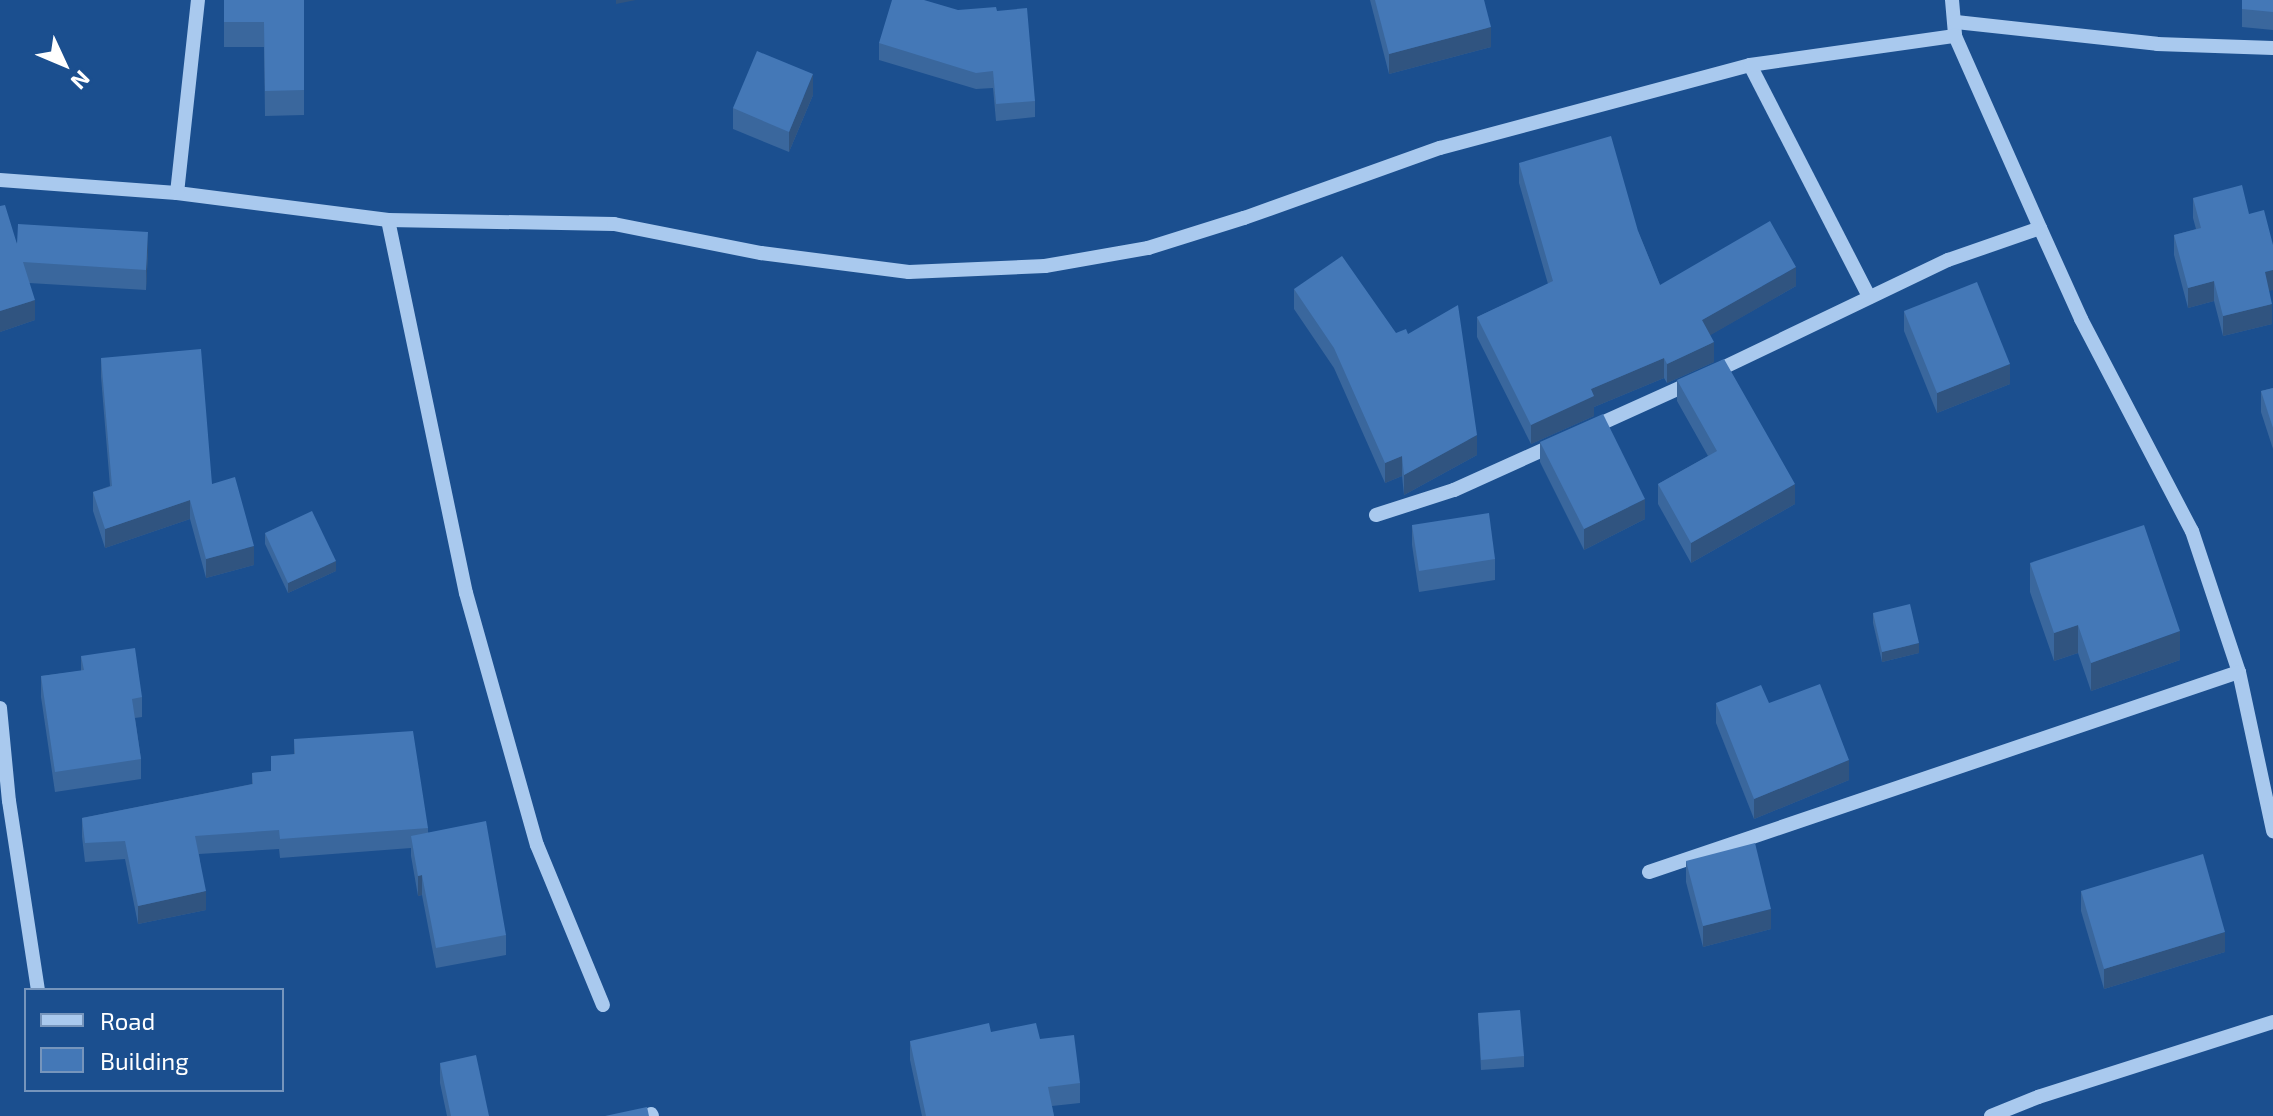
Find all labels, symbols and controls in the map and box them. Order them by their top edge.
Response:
north arrow [24,24,104,104]
text: N [66,66,96,95]
legend [24,988,284,1092]
text: Road [100,1006,155,1035]
text: Building [100,1046,189,1075]

